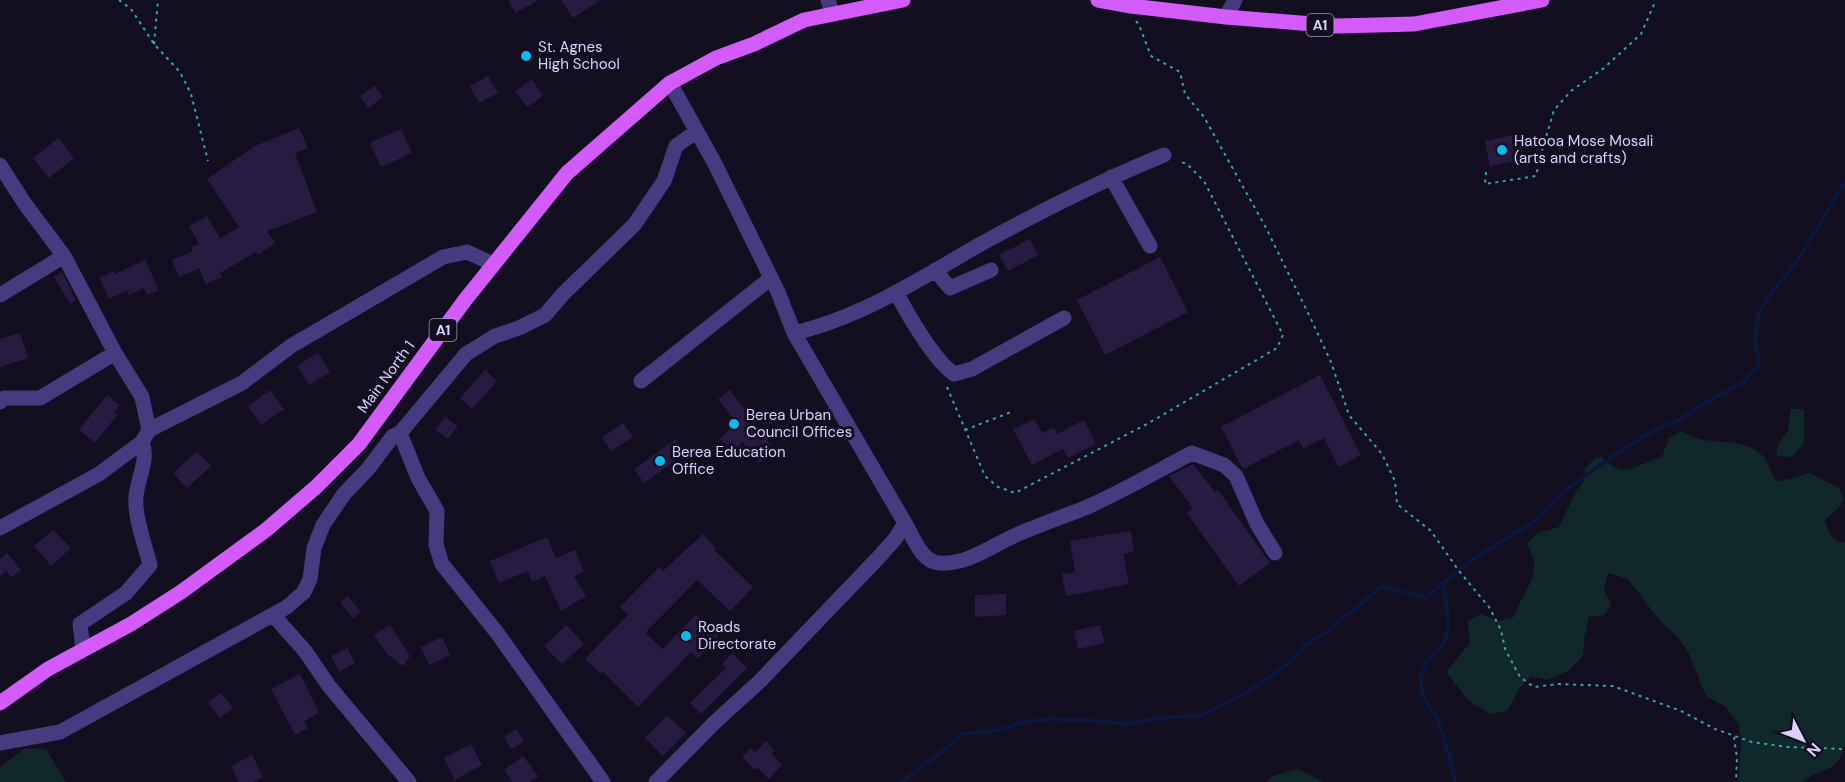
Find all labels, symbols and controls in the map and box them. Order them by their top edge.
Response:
road number: A1 [1306,14,1334,36]
place label: St. Agnes High School [538,37,620,74]
marker: St. Agnes High School [519,49,533,63]
place label: Hatooa Mose Mosali (arts and crafts) [1514,131,1653,168]
marker: Hatooa Mose Mosali (arts and crafts) [1495,143,1509,157]
road number: A1 [430,319,456,341]
street label: Main North 1 [353,337,419,417]
place label: Berea Urban Council Offices [746,405,852,442]
marker: Berea Urban Council Offices [727,417,741,431]
place label: Berea Education Office [672,442,786,479]
marker: Berea Education Office [653,454,667,468]
place label: Roads Directorate [698,617,776,654]
marker: Roads Directorate [679,629,693,643]
north arrow [1773,710,1833,770]
text: N [1802,738,1825,761]

